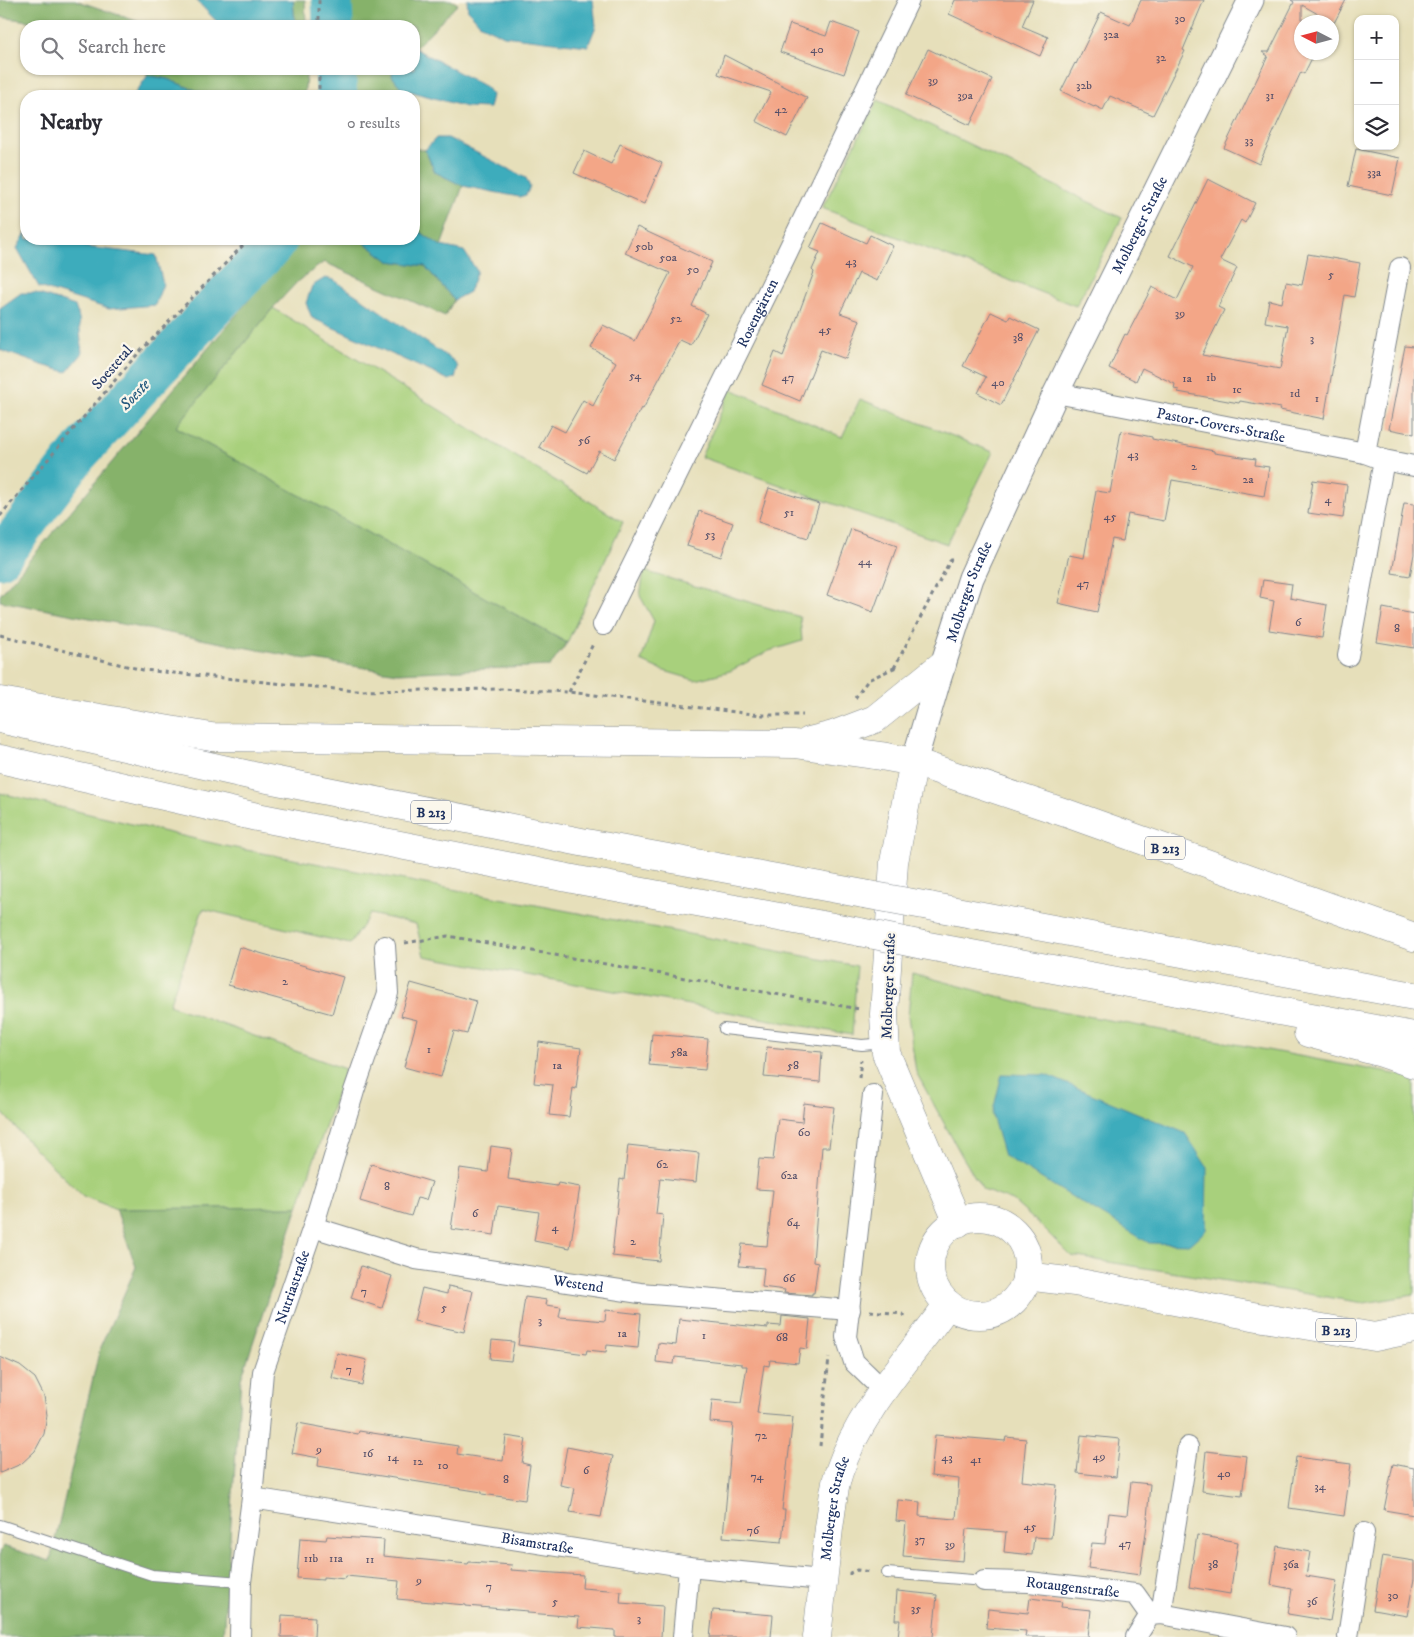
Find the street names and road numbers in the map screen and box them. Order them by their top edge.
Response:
street label: Molberger Straße [1108,173,1172,277]
street label: Rosengärten [733,276,783,351]
street label: Soestetal [88,341,137,394]
street label: Pastor-Covers-Straße [1155,404,1287,447]
street label: Molberger Straße [942,538,997,645]
road number: B 213 [411,800,451,824]
road number: B 213 [1145,836,1185,860]
street label: Molberger Straße [877,933,900,1039]
street label: Nutriastraße [271,1248,314,1327]
street label: Westend [551,1271,605,1297]
road number: B 213 [1316,1318,1356,1342]
street label: Molberger Straße [816,1453,854,1562]
street label: Bisamstraße [500,1528,575,1559]
street label: Rotaugenstraße [1025,1573,1120,1602]

